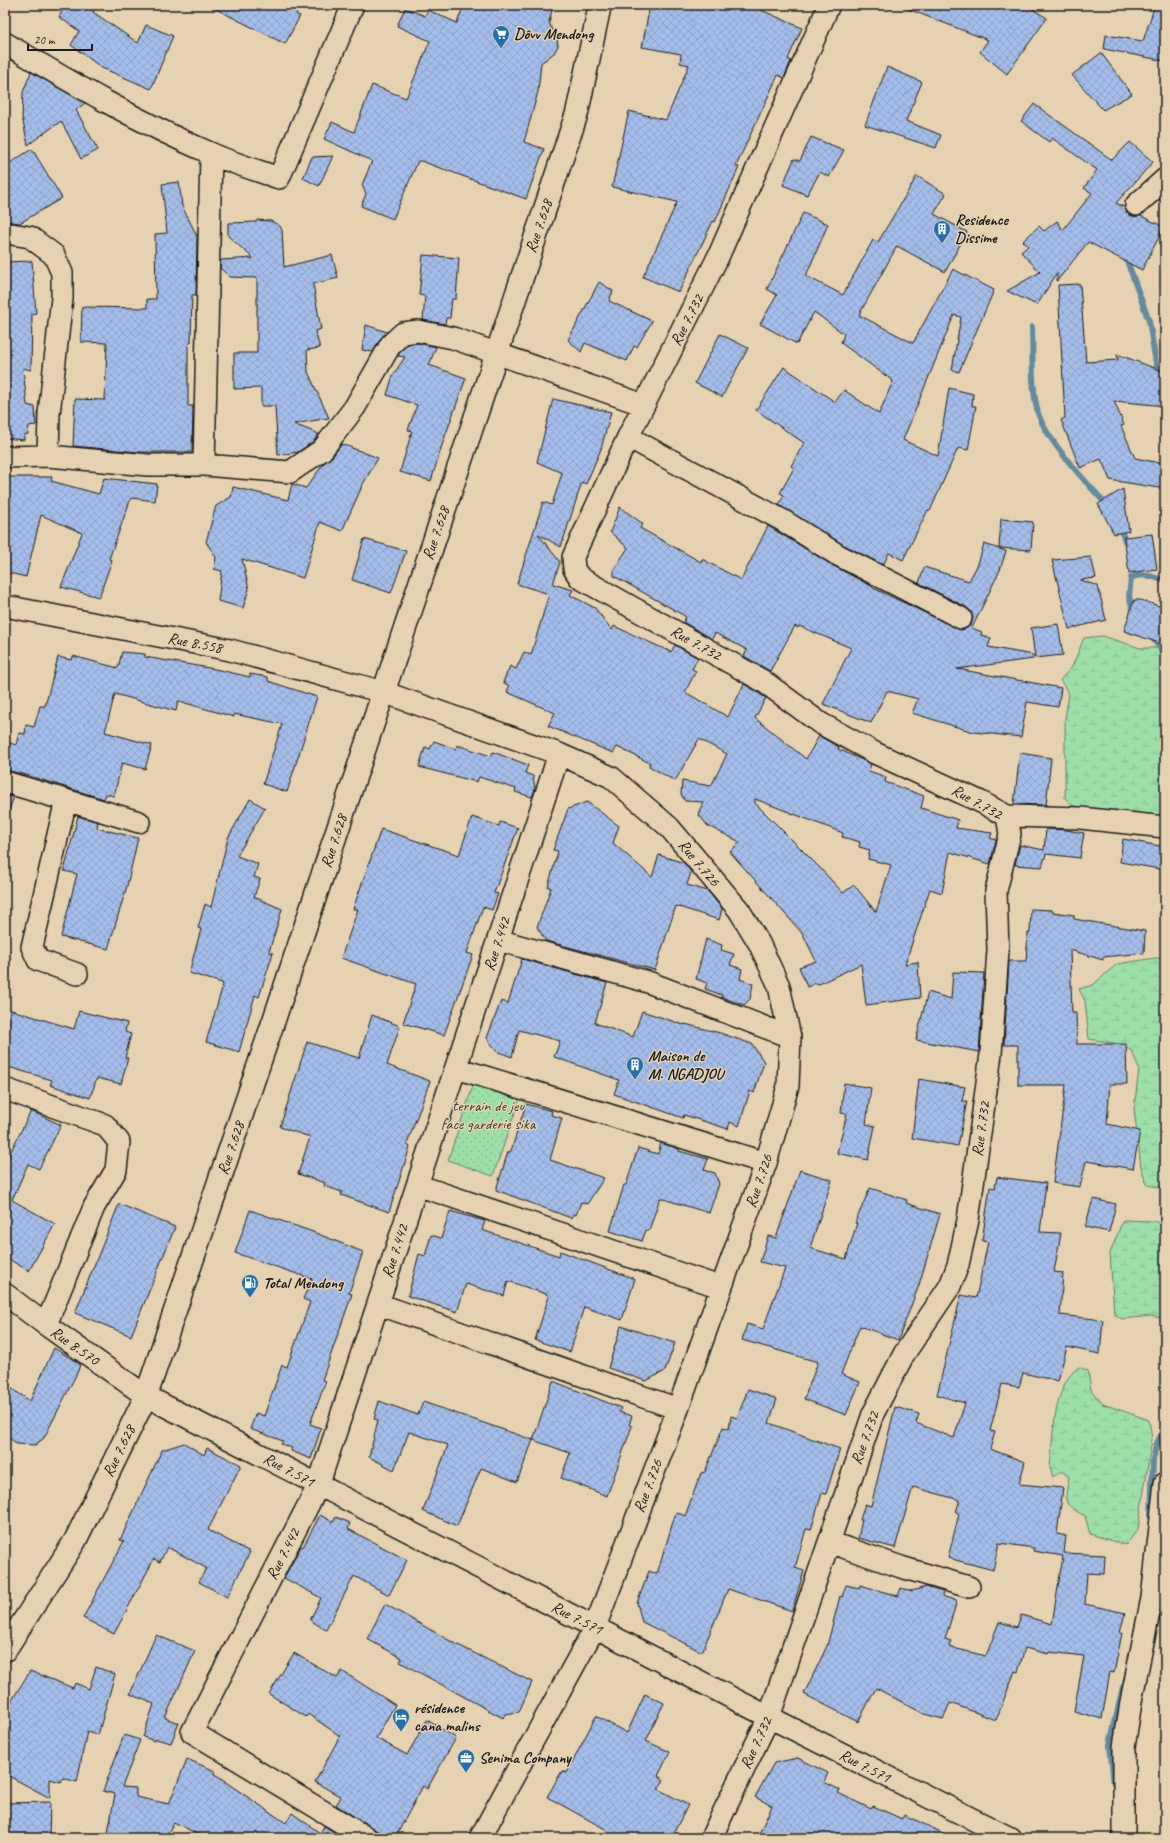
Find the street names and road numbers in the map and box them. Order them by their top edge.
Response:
street label: Rue 7.628 [521,195,558,255]
street label: Rue 7.732 [666,289,709,349]
street label: Rue 7.628 [418,502,455,562]
street label: Rue 7.732 [667,621,727,666]
street label: Rue 8.558 [166,628,226,658]
street label: Rue 7.732 [948,780,1008,825]
street label: Rue 7.628 [316,810,353,870]
street label: Rue 7.726 [674,835,725,891]
street label: Rue 7.442 [479,913,516,973]
street label: Rue 7.732 [967,1099,995,1158]
street label: Rue 7.628 [213,1117,250,1177]
street label: Rue 7.726 [741,1151,778,1210]
street label: Rue 7.442 [377,1220,414,1280]
street label: Rue 8.570 [47,1322,105,1371]
street label: Rue 7.732 [846,1407,884,1467]
street label: Rue 7.628 [98,1420,141,1480]
street label: Rue 7.571 [260,1448,319,1492]
street label: Rue 7.726 [629,1456,667,1515]
street label: Rue 7.442 [262,1523,305,1583]
street label: Rue 7.571 [548,1597,607,1640]
street label: Rue 7.732 [735,1712,777,1772]
street label: Rue 7.571 [836,1745,895,1788]

